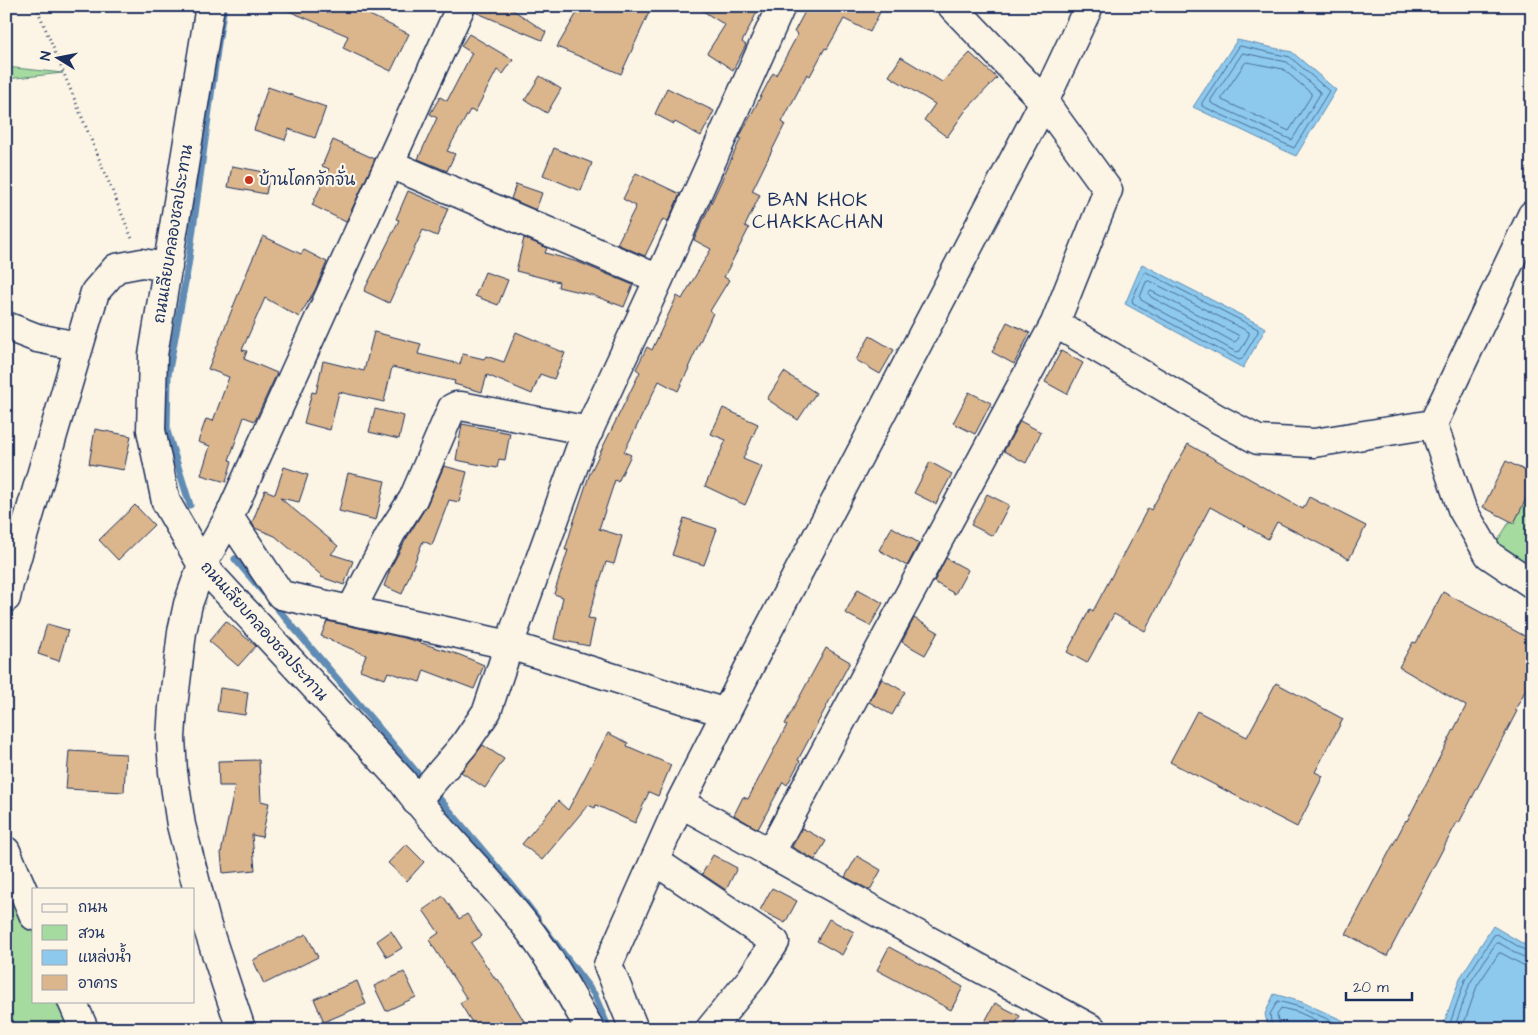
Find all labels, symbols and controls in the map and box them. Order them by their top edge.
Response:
north arrow [32,32,82,82]
text: N [36,50,57,62]
street label: ถนนเลียบคลองชลประทาน [148,143,198,325]
place label: บ้านโคกจักจั่น [259,165,356,191]
marker: บ้านโคกจักจั่น [243,174,255,186]
district label: BAN KHOK CHAKKACHAN [752,187,884,236]
street label: ถนนเลียบคลองชลประทาน [195,557,333,706]
legend [32,888,195,1002]
text: ถนน [78,897,107,918]
text: สวน [78,923,105,944]
text: แหล่งน้ำ [78,943,132,968]
scale bar [1346,970,1412,1002]
text: อาคาร [78,973,118,994]
text: 20 m [1353,977,1389,998]

